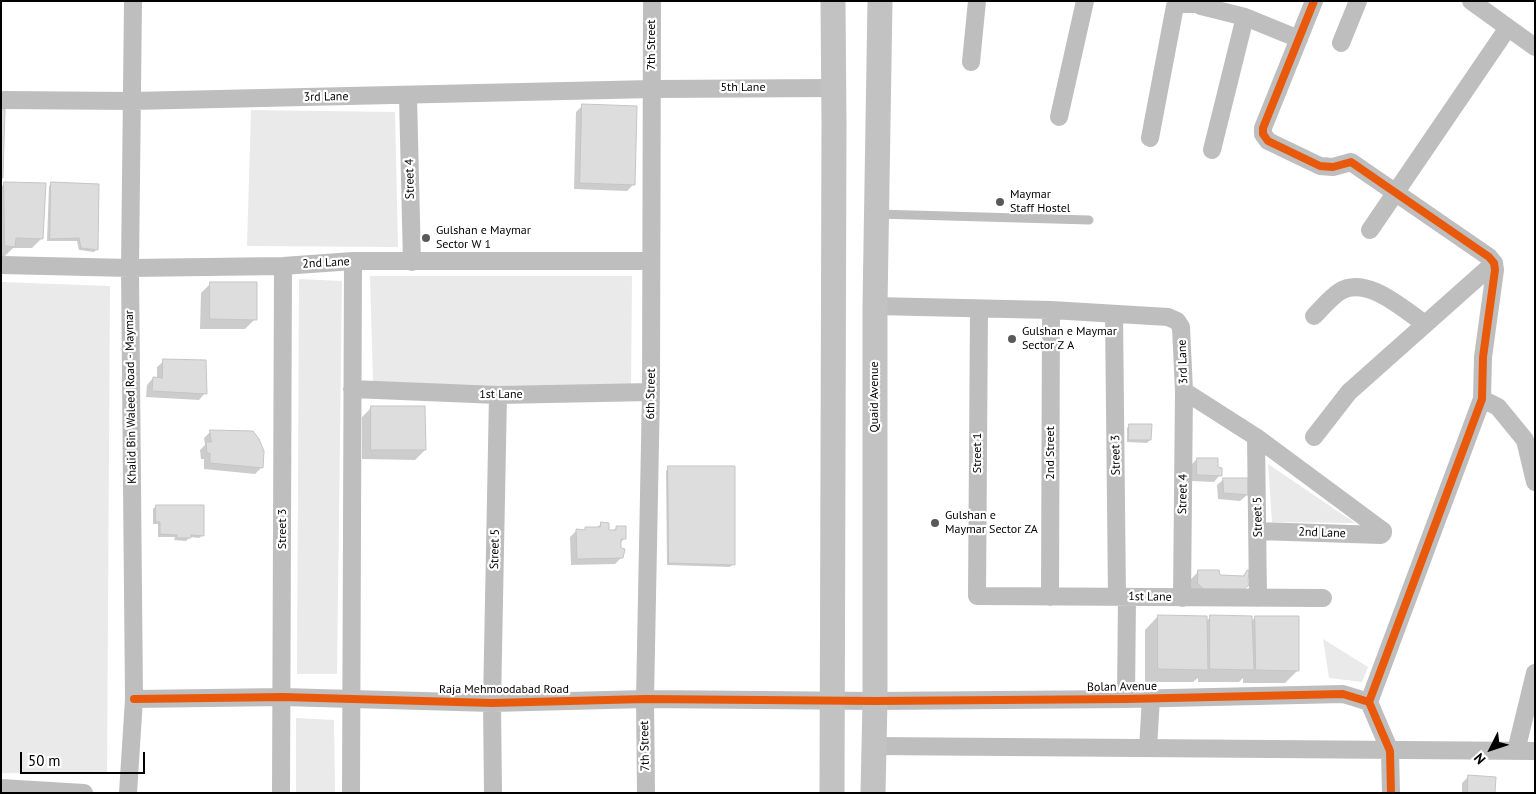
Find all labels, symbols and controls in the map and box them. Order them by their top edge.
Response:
street label: 7th Street [645,20,659,70]
street label: 5th Lane [721,81,765,95]
street label: 3rd Lane [303,89,349,105]
street label: Street 4 [402,159,418,199]
place label: Maymar Staff Hostel [1010,188,1070,216]
marker: Maymar Staff Hostel [994,196,1006,208]
place label: Gulshan e Maymar Sector W 1 [436,224,531,252]
marker: Gulshan e Maymar Sector W 1 [420,232,432,244]
street label: 2nd Lane [302,255,350,271]
street label: Khalid Bin Waleed Road - Maymar [122,310,140,484]
place label: Gulshan e Maymar Sector Z A [1022,325,1117,353]
marker: Gulshan e Maymar Sector Z A [1006,333,1018,345]
street label: 3rd Lane [1175,339,1191,385]
street label: Quaid Avenue [868,362,882,432]
street label: 6th Street [643,368,659,420]
street label: 1st Lane [479,388,523,402]
street label: 2nd Street [1044,426,1058,480]
street label: Street 1 [971,433,985,473]
street label: Street 3 [1108,435,1124,475]
street label: Street 4 [1175,474,1191,514]
street label: Street 5 [1250,497,1266,537]
street label: Street 3 [276,509,290,549]
place label: Gulshan e Maymar Sector ZA [945,509,1038,537]
marker: Gulshan e Maymar Sector ZA [929,517,941,529]
street label: 2nd Lane [1298,525,1346,541]
street label: Street 5 [487,529,503,569]
street label: 1st Lane [1128,589,1172,605]
street label: Bolan Avenue [1087,679,1157,695]
street label: Raja Mehmoodabad Road [439,683,569,697]
street label: 7th Street [637,721,653,771]
north arrow [1466,724,1516,774]
scale bar [22,742,148,774]
text: N [1470,749,1489,768]
text: 50 m [28,751,61,770]

